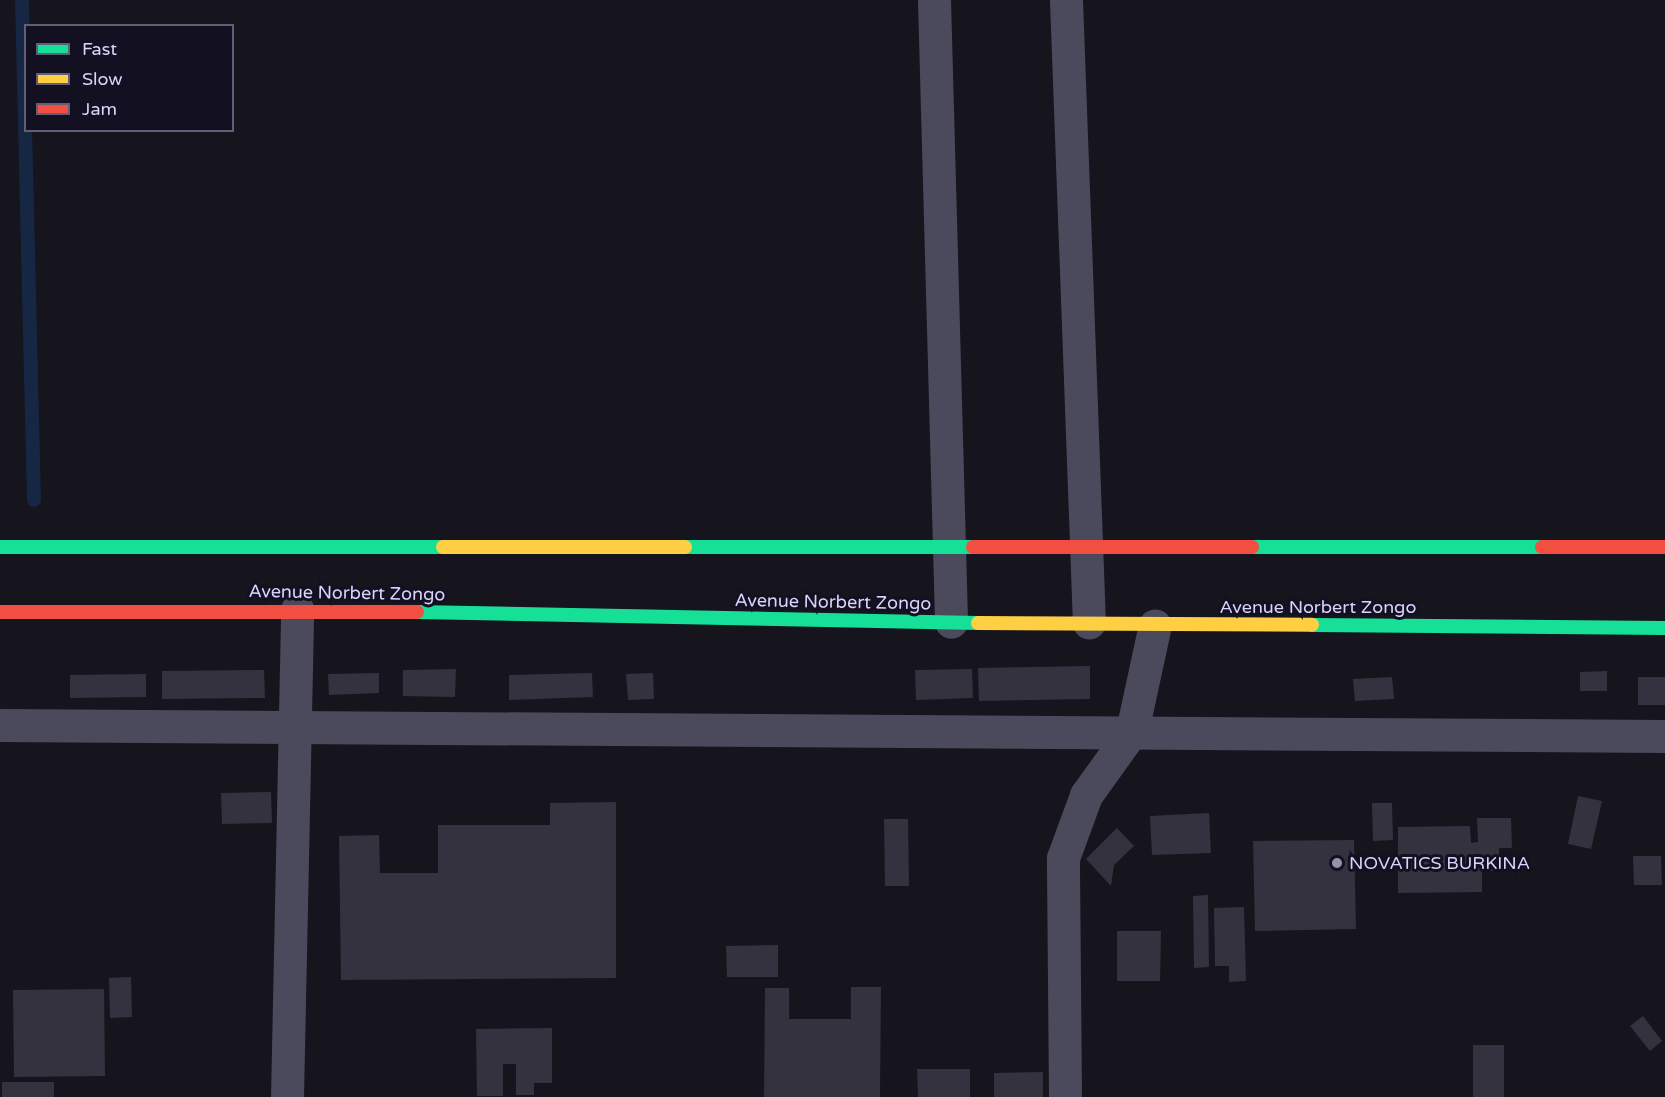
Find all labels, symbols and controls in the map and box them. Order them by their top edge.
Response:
legend [24,24,234,132]
text: Fast [82,38,117,60]
text: Slow [82,68,123,90]
text: Jam [82,98,117,120]
street label: Avenue Norbert Zongo [248,580,446,606]
street label: Avenue Norbert Zongo [734,589,932,615]
street label: Avenue Norbert Zongo [1220,596,1416,618]
place label: NOVATICS BURKINA [1349,852,1530,874]
marker: NOVATICS BURKINA [1330,856,1344,870]

